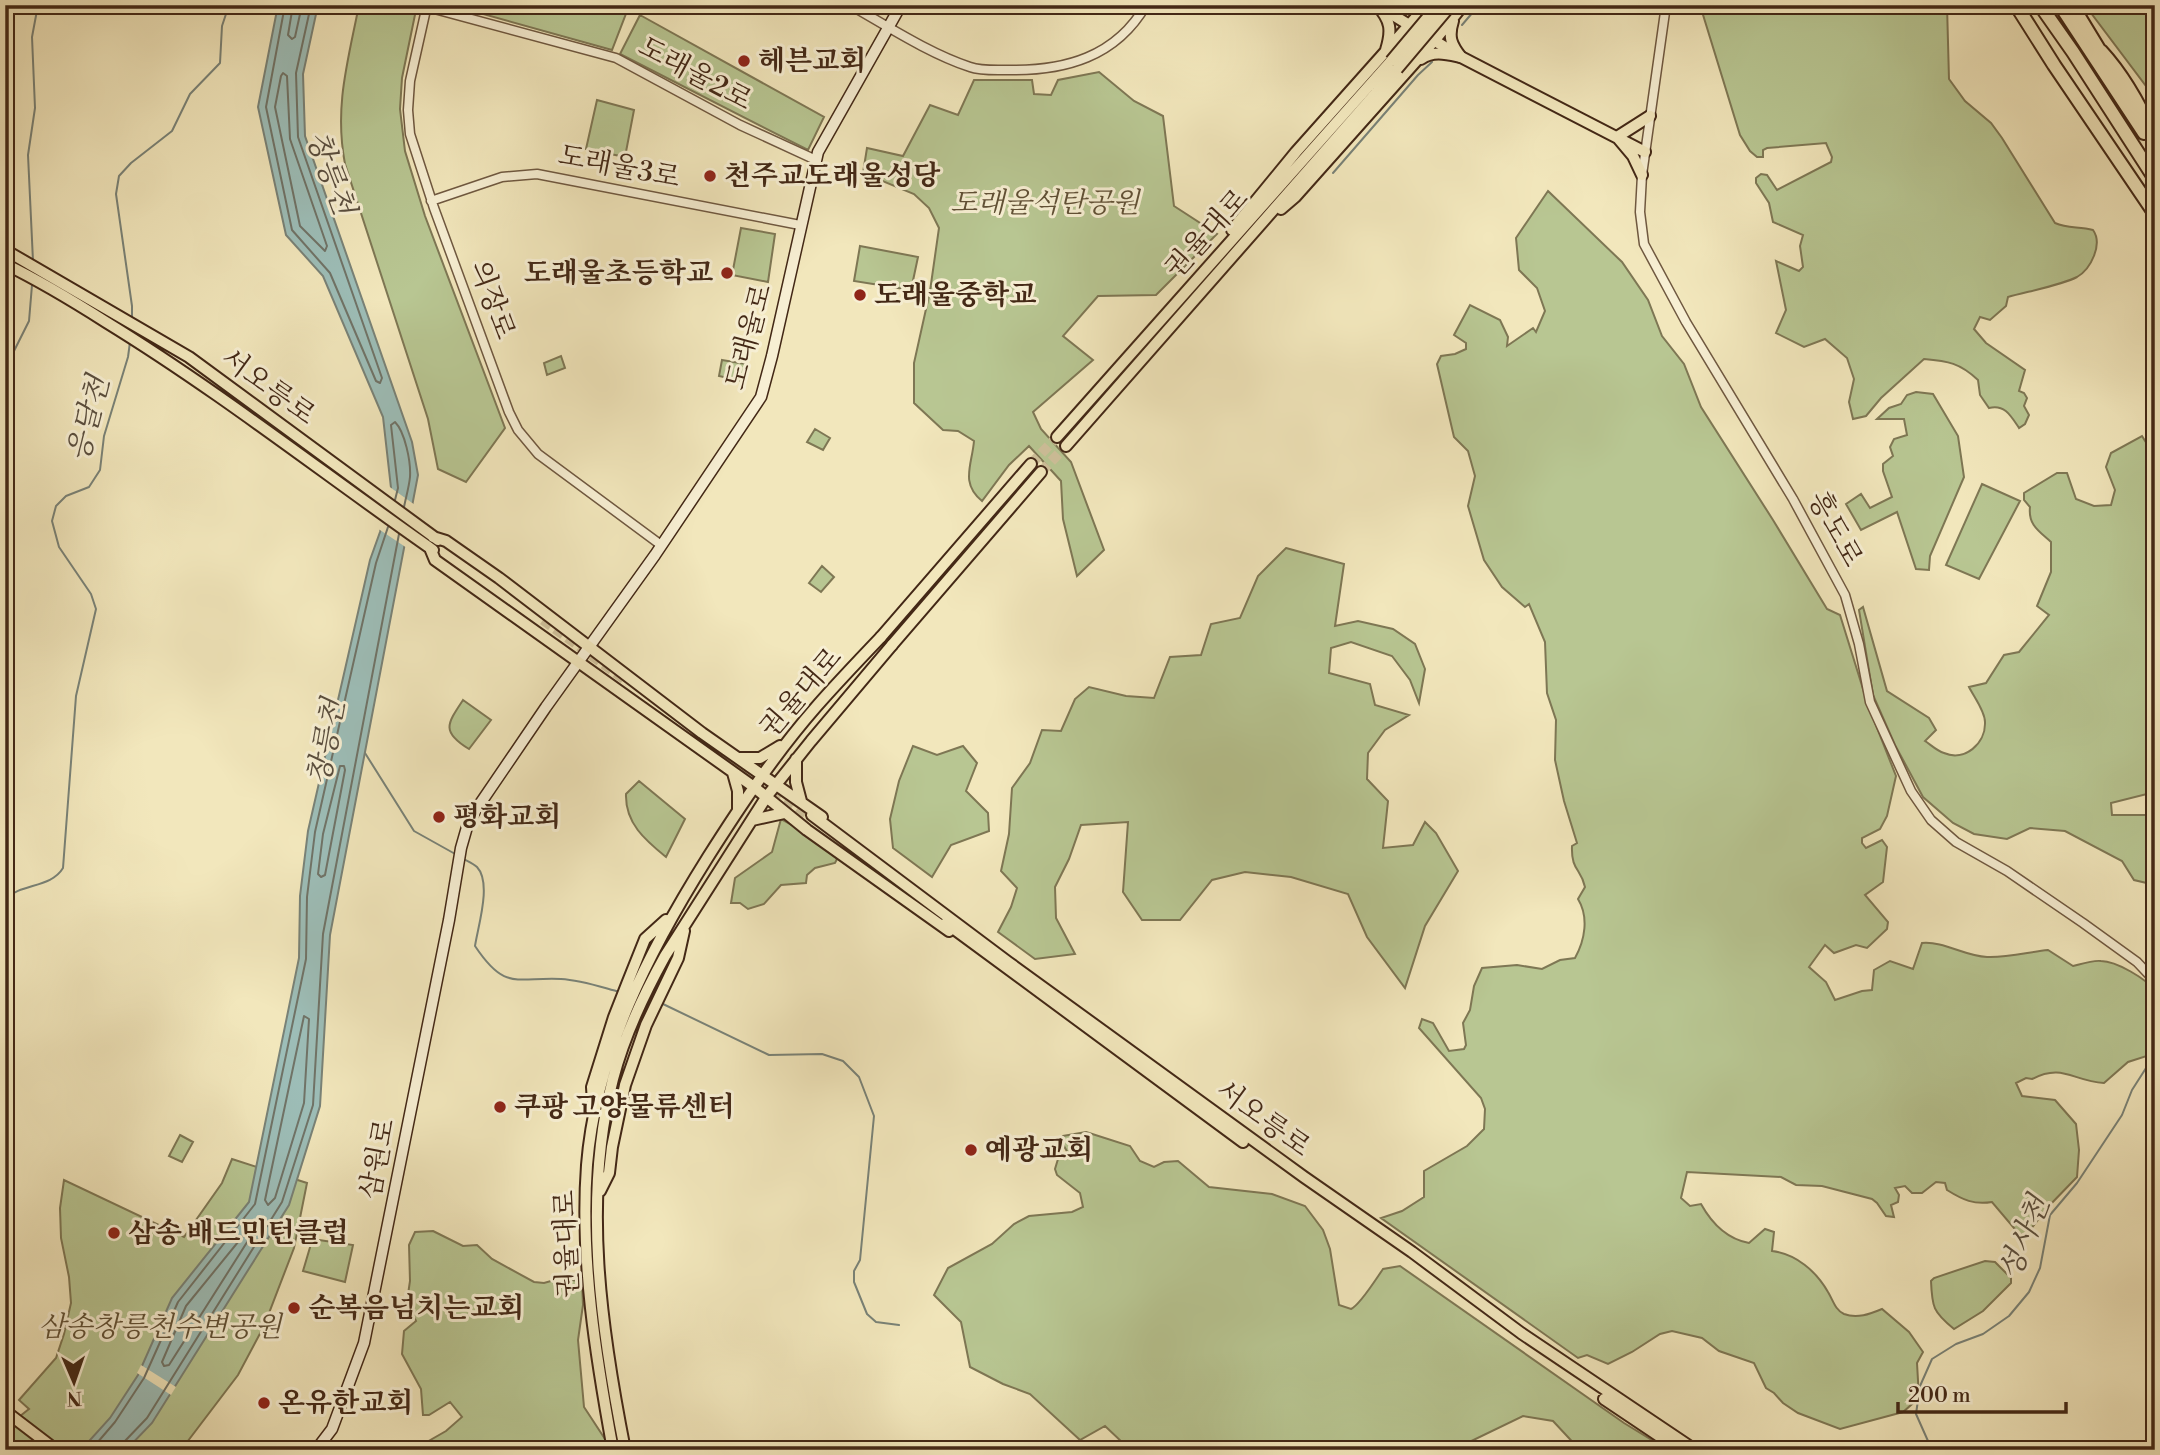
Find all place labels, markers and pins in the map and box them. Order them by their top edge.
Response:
place label: 헤븐교회 [758,44,866,79]
marker: 헤븐교회 [736,53,752,69]
place label: 천주교도래울성당 [724,159,941,194]
marker: 천주교도래울성당 [702,168,718,184]
place label: 도래울초등학교 [524,256,713,291]
marker: 도래울초등학교 [719,265,735,281]
place label: 도래울중학교 [874,278,1036,313]
marker: 도래울중학교 [852,287,868,303]
place label: 평화교회 [453,800,561,835]
marker: 평화교회 [431,809,447,825]
place label: 쿠팡 고양물류센터 [514,1090,735,1125]
marker: 쿠팡 고양물류센터 [492,1099,508,1115]
place label: 예광교회 [985,1133,1093,1168]
marker: 예광교회 [963,1142,979,1158]
place label: 삼송 배드민턴클럽 [128,1216,349,1251]
marker: 삼송 배드민턴클럽 [106,1225,122,1241]
place label: 순복음넘치는교회 [308,1291,524,1326]
marker: 순복음넘치는교회 [286,1300,302,1316]
place label: 온유한교회 [278,1386,413,1421]
marker: 온유한교회 [256,1395,272,1411]

